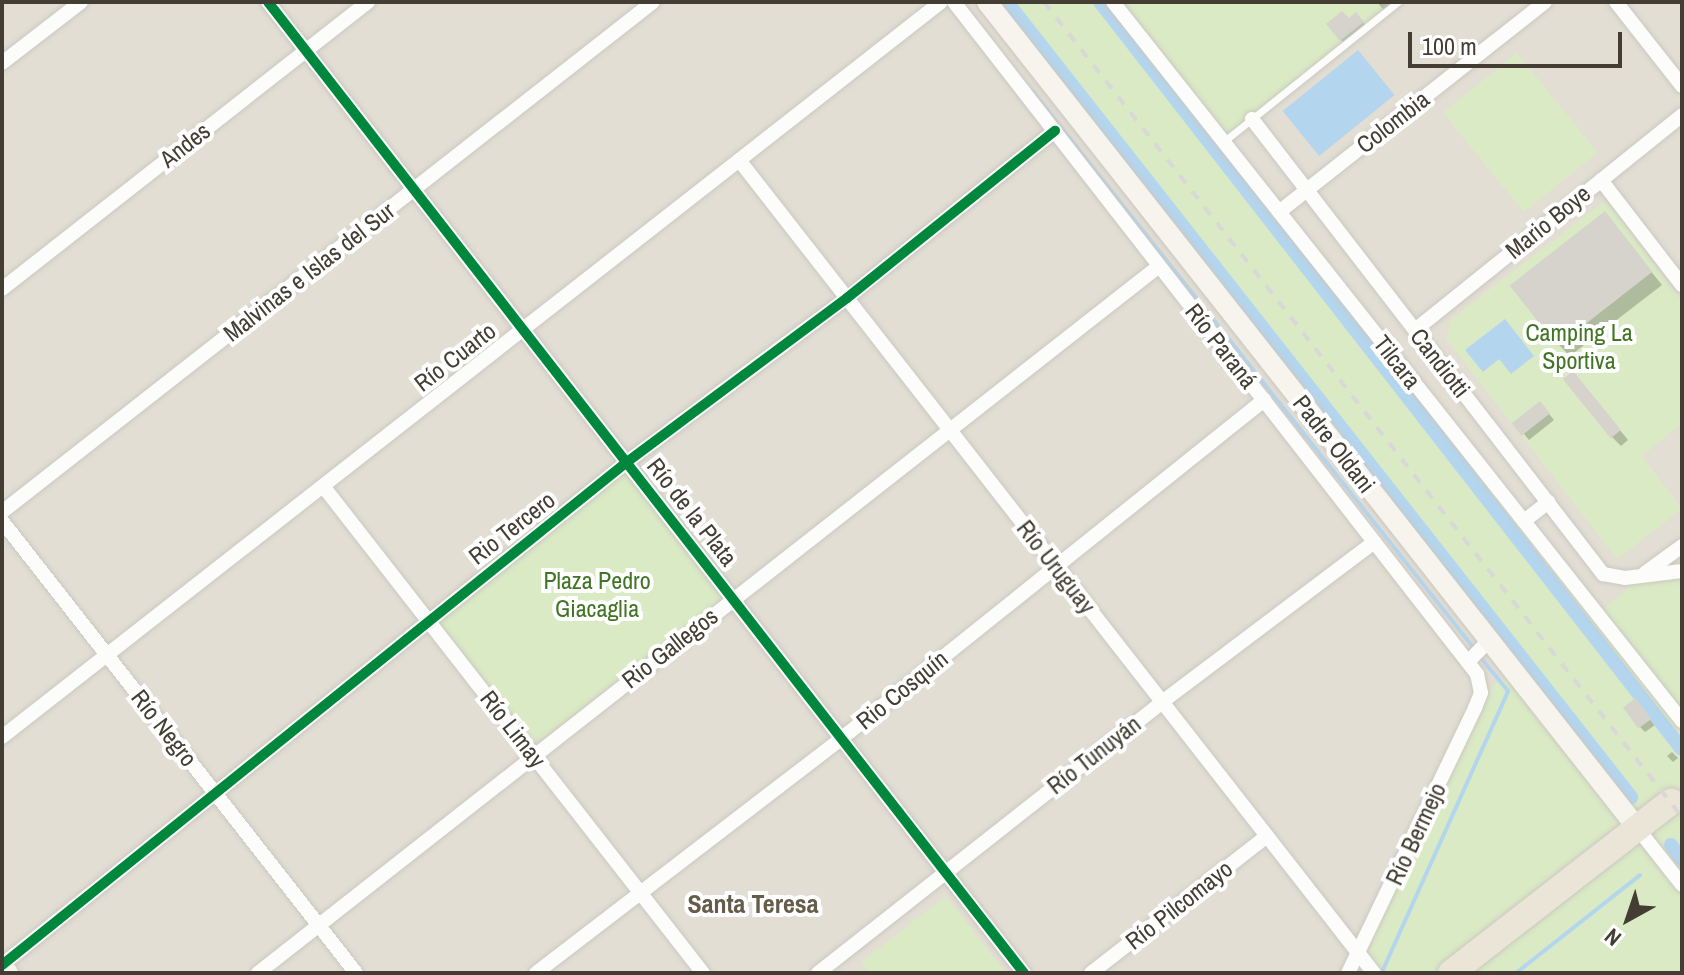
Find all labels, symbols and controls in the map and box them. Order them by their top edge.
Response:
scale bar [1412,16,1626,66]
text: 100 m [1422,30,1477,62]
street label: Colombia [1351,85,1435,159]
street label: Andes [154,116,216,174]
street label: Mario Boye [1500,179,1596,265]
street label: Malvinas e Islas del Sur [218,196,400,348]
street label: Río Paraná [1179,298,1263,394]
street label: Río Cuarto [409,316,501,398]
park label: Camping La Sportiva [1525,319,1633,375]
street label: Candiotti [1404,323,1476,403]
street label: Tilcara [1367,330,1427,394]
street label: Padre Oldani [1287,389,1381,499]
street label: Río de la Plata [641,452,743,572]
street label: Rio Tercero [463,485,561,571]
street label: Río Uruguay [1011,515,1101,619]
park label: Plaza Pedro Giacaglia [543,567,651,623]
street label: Rio Gallegos [616,602,724,694]
street label: Rio Cosquín [850,644,954,736]
street label: Río Negro [125,684,203,772]
street label: Río Limay [474,685,552,773]
street label: Río Tunuyán [1041,709,1147,801]
street label: Río Bermejo [1380,778,1452,890]
street label: Río Pilcomayo [1120,854,1238,956]
north arrow [1588,879,1668,959]
district label: Santa Teresa [687,888,819,920]
text: N [1598,922,1627,953]

